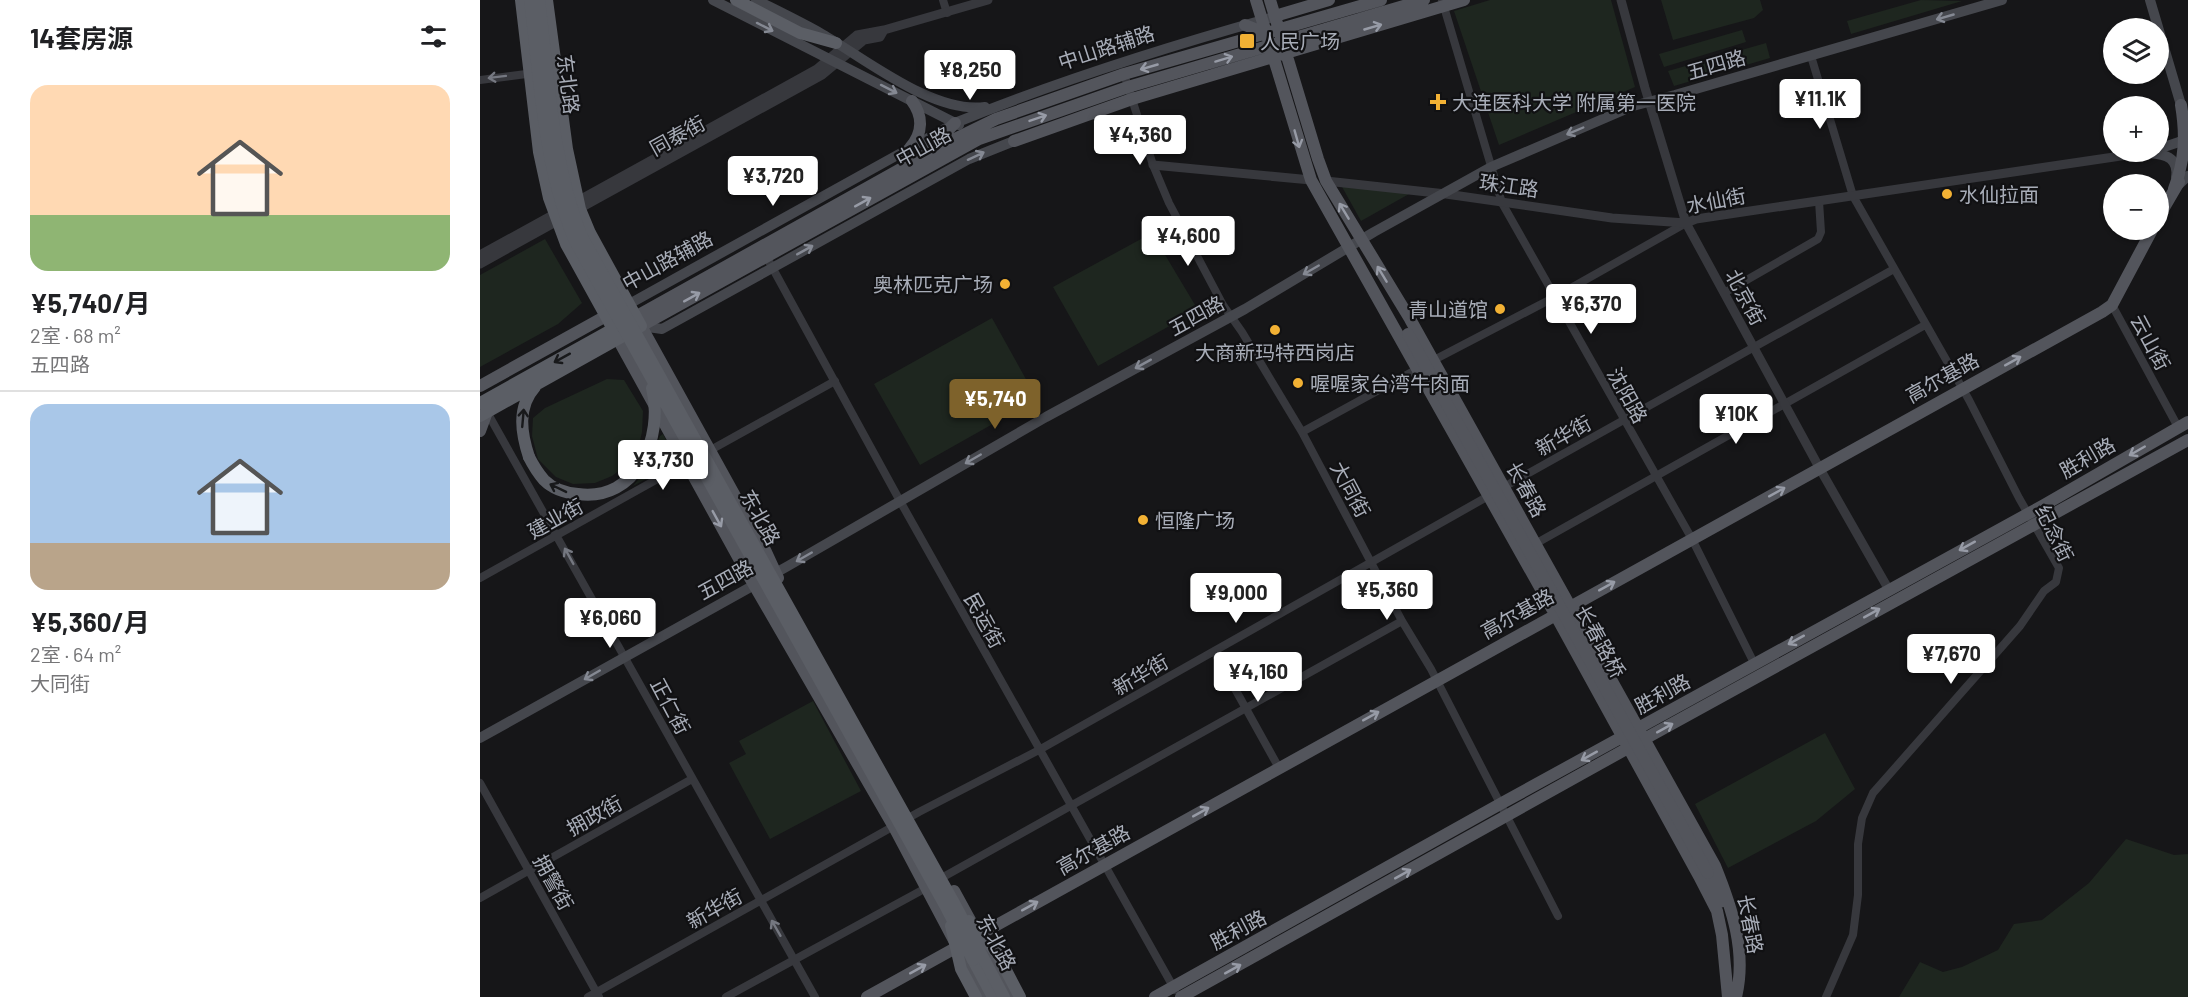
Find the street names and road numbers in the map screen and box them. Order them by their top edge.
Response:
street label: 中山路辅路 [1055,20,1157,74]
street label: 五四路 [1684,44,1748,84]
street label: 东北路 [553,53,585,115]
street label: 同泰街 [645,110,709,160]
street label: 中山路 [891,121,955,171]
street label: 珠江路 [1478,169,1540,201]
street label: 水仙街 [1684,182,1748,218]
street label: 中山路辅路 [617,225,717,295]
street label: 北京街 [1721,265,1771,329]
street label: 五四路 [1164,290,1228,340]
street label: 云山街 [2126,310,2176,374]
street label: 高尔基路 [1901,347,1983,407]
street label: 沈阳路 [1603,363,1653,427]
street label: 新华街 [1531,410,1595,460]
street label: 胜利路 [2055,432,2119,482]
street label: 大同街 [1326,457,1376,521]
street label: 长春路 [1502,457,1552,521]
street label: 东北路 [736,485,786,549]
street label: 建业街 [523,493,587,543]
street label: 纪念街 [2031,501,2079,565]
street label: 五四路 [693,554,757,604]
street label: 高尔基路 [1476,583,1558,643]
street label: 民运街 [960,588,1010,652]
street label: 长春路桥 [1571,600,1631,682]
street label: 新华街 [1108,649,1172,699]
street label: 胜利路 [1630,668,1694,718]
street label: 正仁街 [646,674,696,738]
street label: 拥政街 [562,790,626,840]
street label: 高尔基路 [1052,819,1134,879]
street label: 拥警街 [529,850,579,914]
street label: 新华街 [682,883,746,933]
street label: 长春路 [1733,892,1769,956]
street label: 胜利路 [1206,904,1270,954]
street label: 东北路 [972,910,1022,974]

